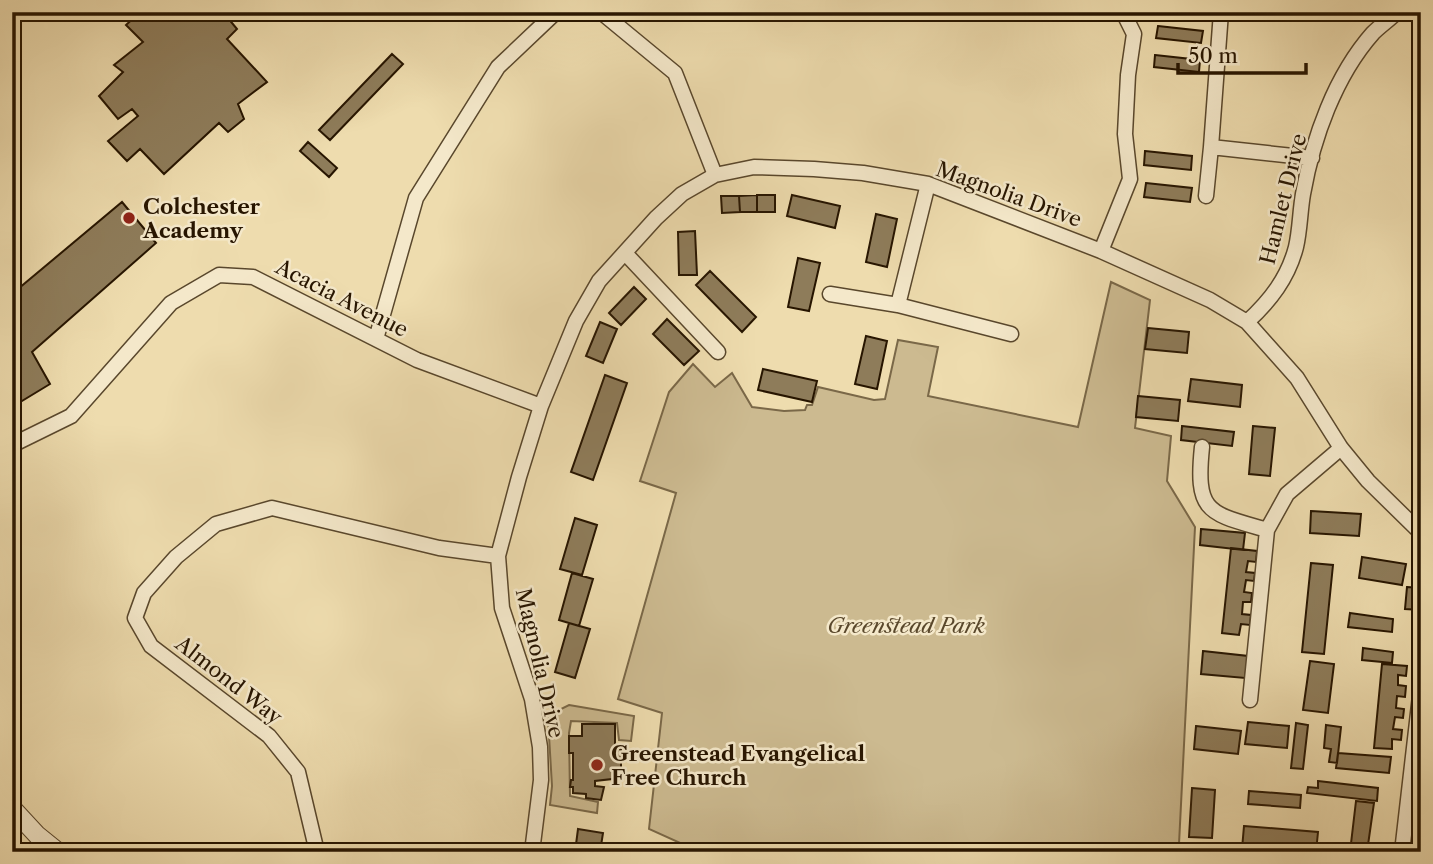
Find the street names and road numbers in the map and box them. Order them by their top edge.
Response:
street label: Hamlet Drive [1255,131,1311,267]
street label: Magnolia Drive [933,156,1085,232]
street label: Acacia Avenue [271,253,412,342]
street label: Magnolia Drive [511,586,569,740]
street label: Almond Way [170,630,287,730]

